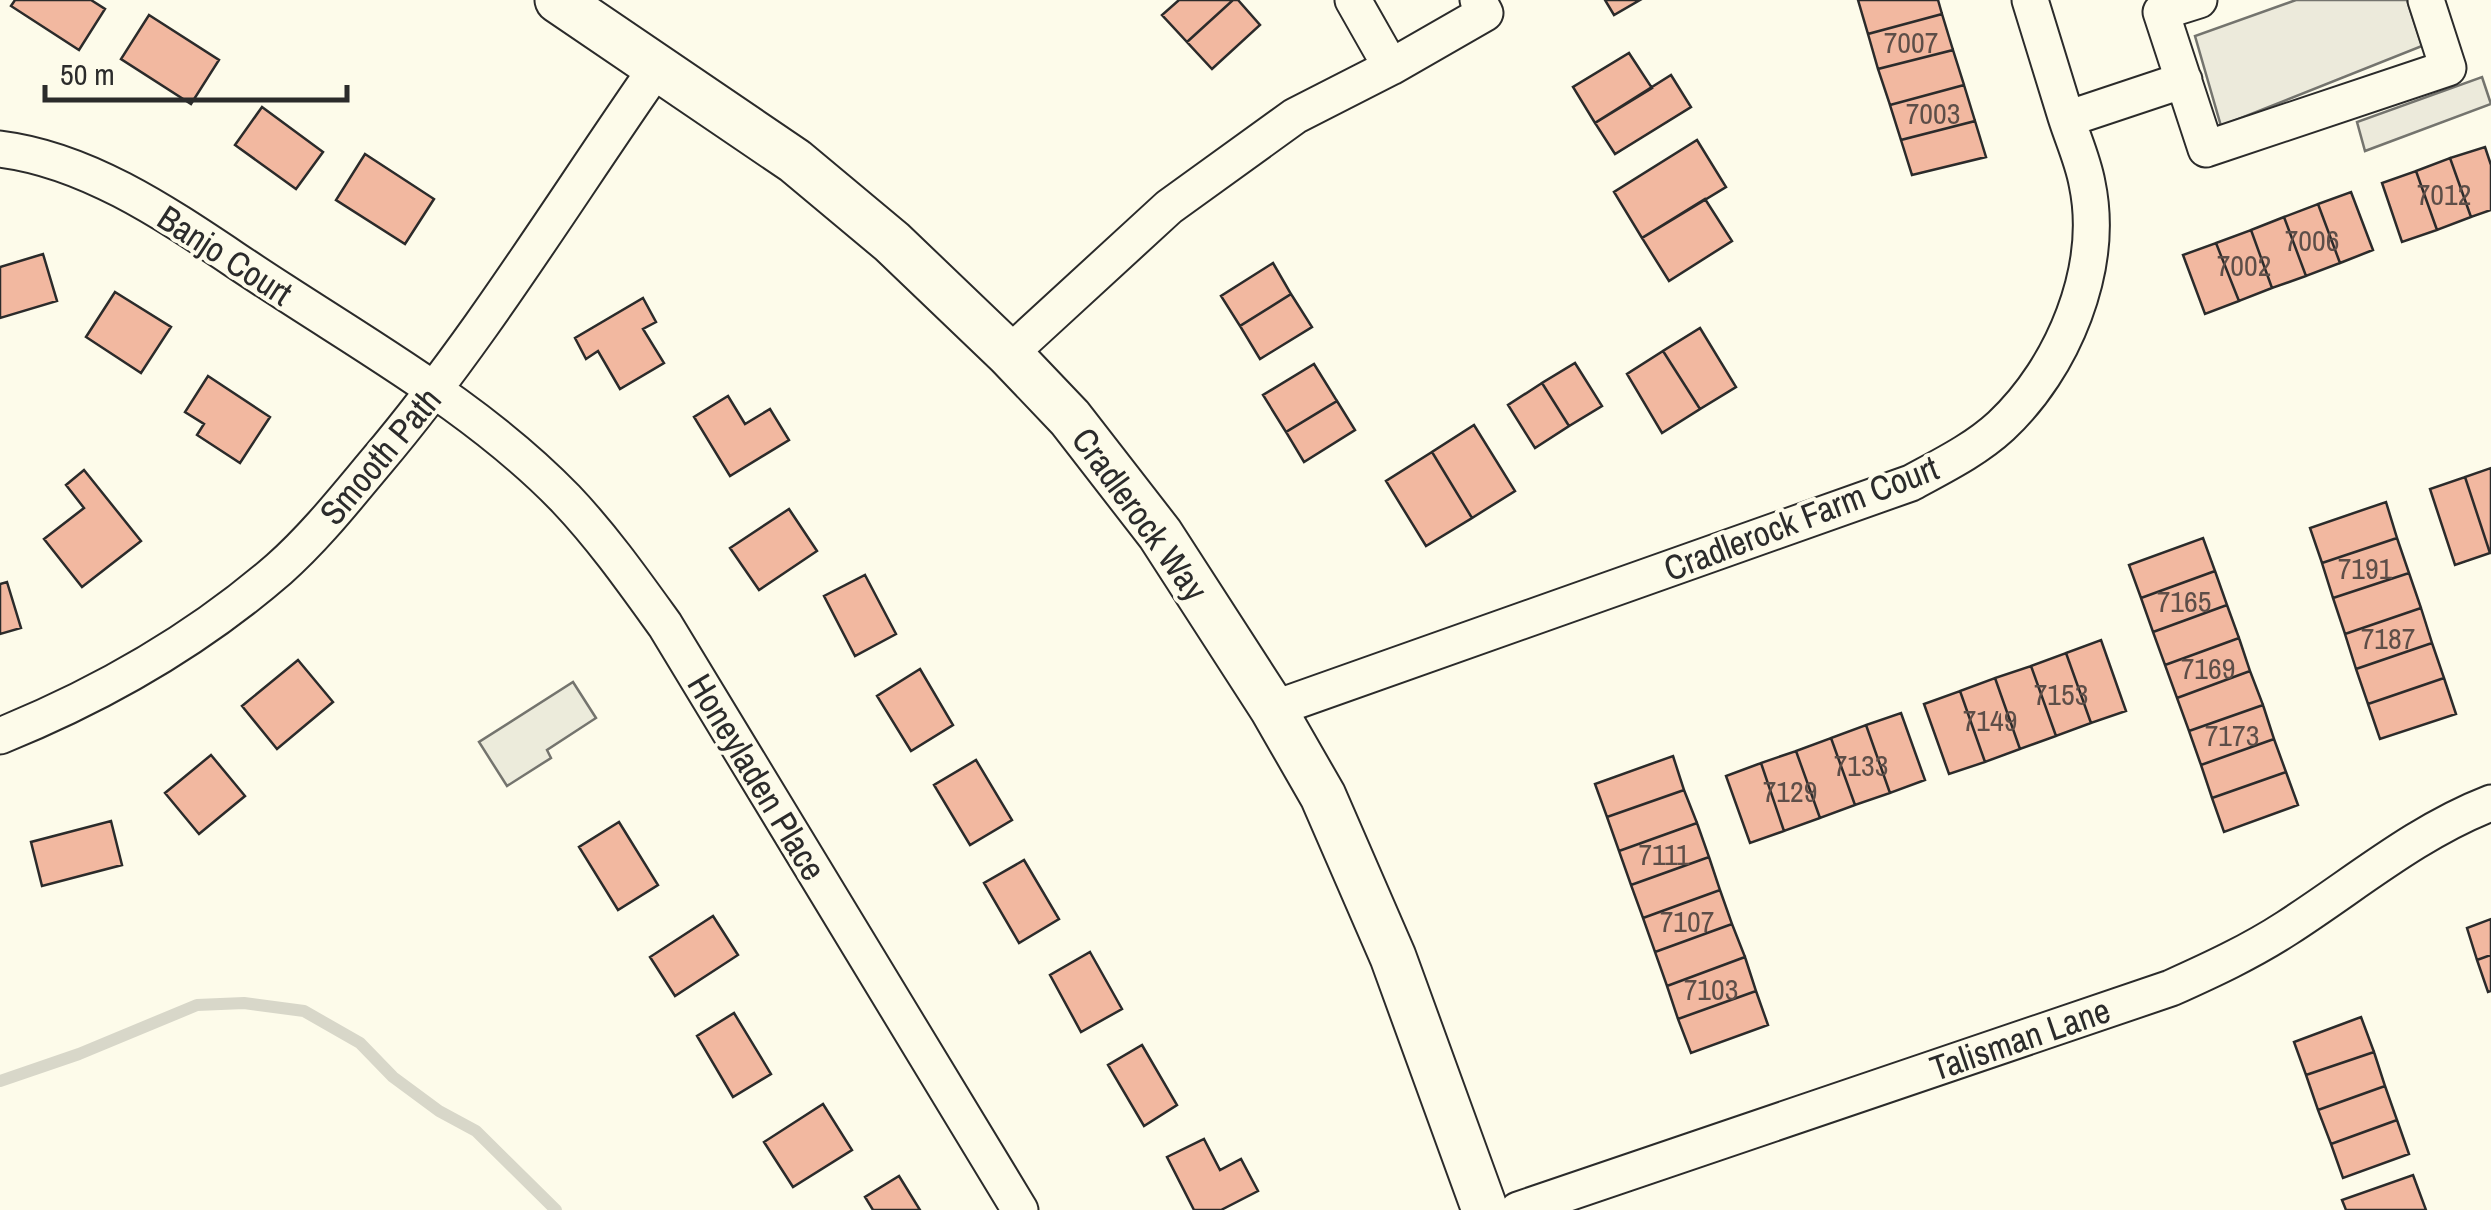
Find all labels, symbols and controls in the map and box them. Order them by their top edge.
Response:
house number: 7007 [1884,22,1938,62]
scale bar [45,40,348,102]
text: 50 m [60,54,115,94]
house number: 7003 [1906,93,1960,133]
house number: 7012 [2417,174,2471,214]
street label: Banjo Court [149,194,301,316]
house number: 7006 [2285,220,2339,260]
house number: 7002 [2217,245,2271,285]
street label: Smooth Path [309,377,451,535]
street label: Cradlerock Way [1061,418,1219,610]
street label: Cradlerock Farm Court [1657,444,1945,592]
house number: 7191 [2338,548,2393,588]
house number: 7165 [2157,581,2211,621]
house number: 7187 [2361,618,2415,658]
house number: 7169 [2181,648,2235,688]
street label: Honeyladen Place [677,665,837,889]
house number: 7153 [2034,674,2088,714]
house number: 7149 [1963,700,2017,740]
house number: 7173 [2205,715,2259,755]
house number: 7133 [1834,745,1888,785]
house number: 7129 [1763,771,1817,811]
house number: 7111 [1638,834,1690,874]
house number: 7107 [1660,901,1714,941]
house number: 7103 [1684,969,1738,1009]
street label: Talisman Lane [1924,986,2116,1092]

